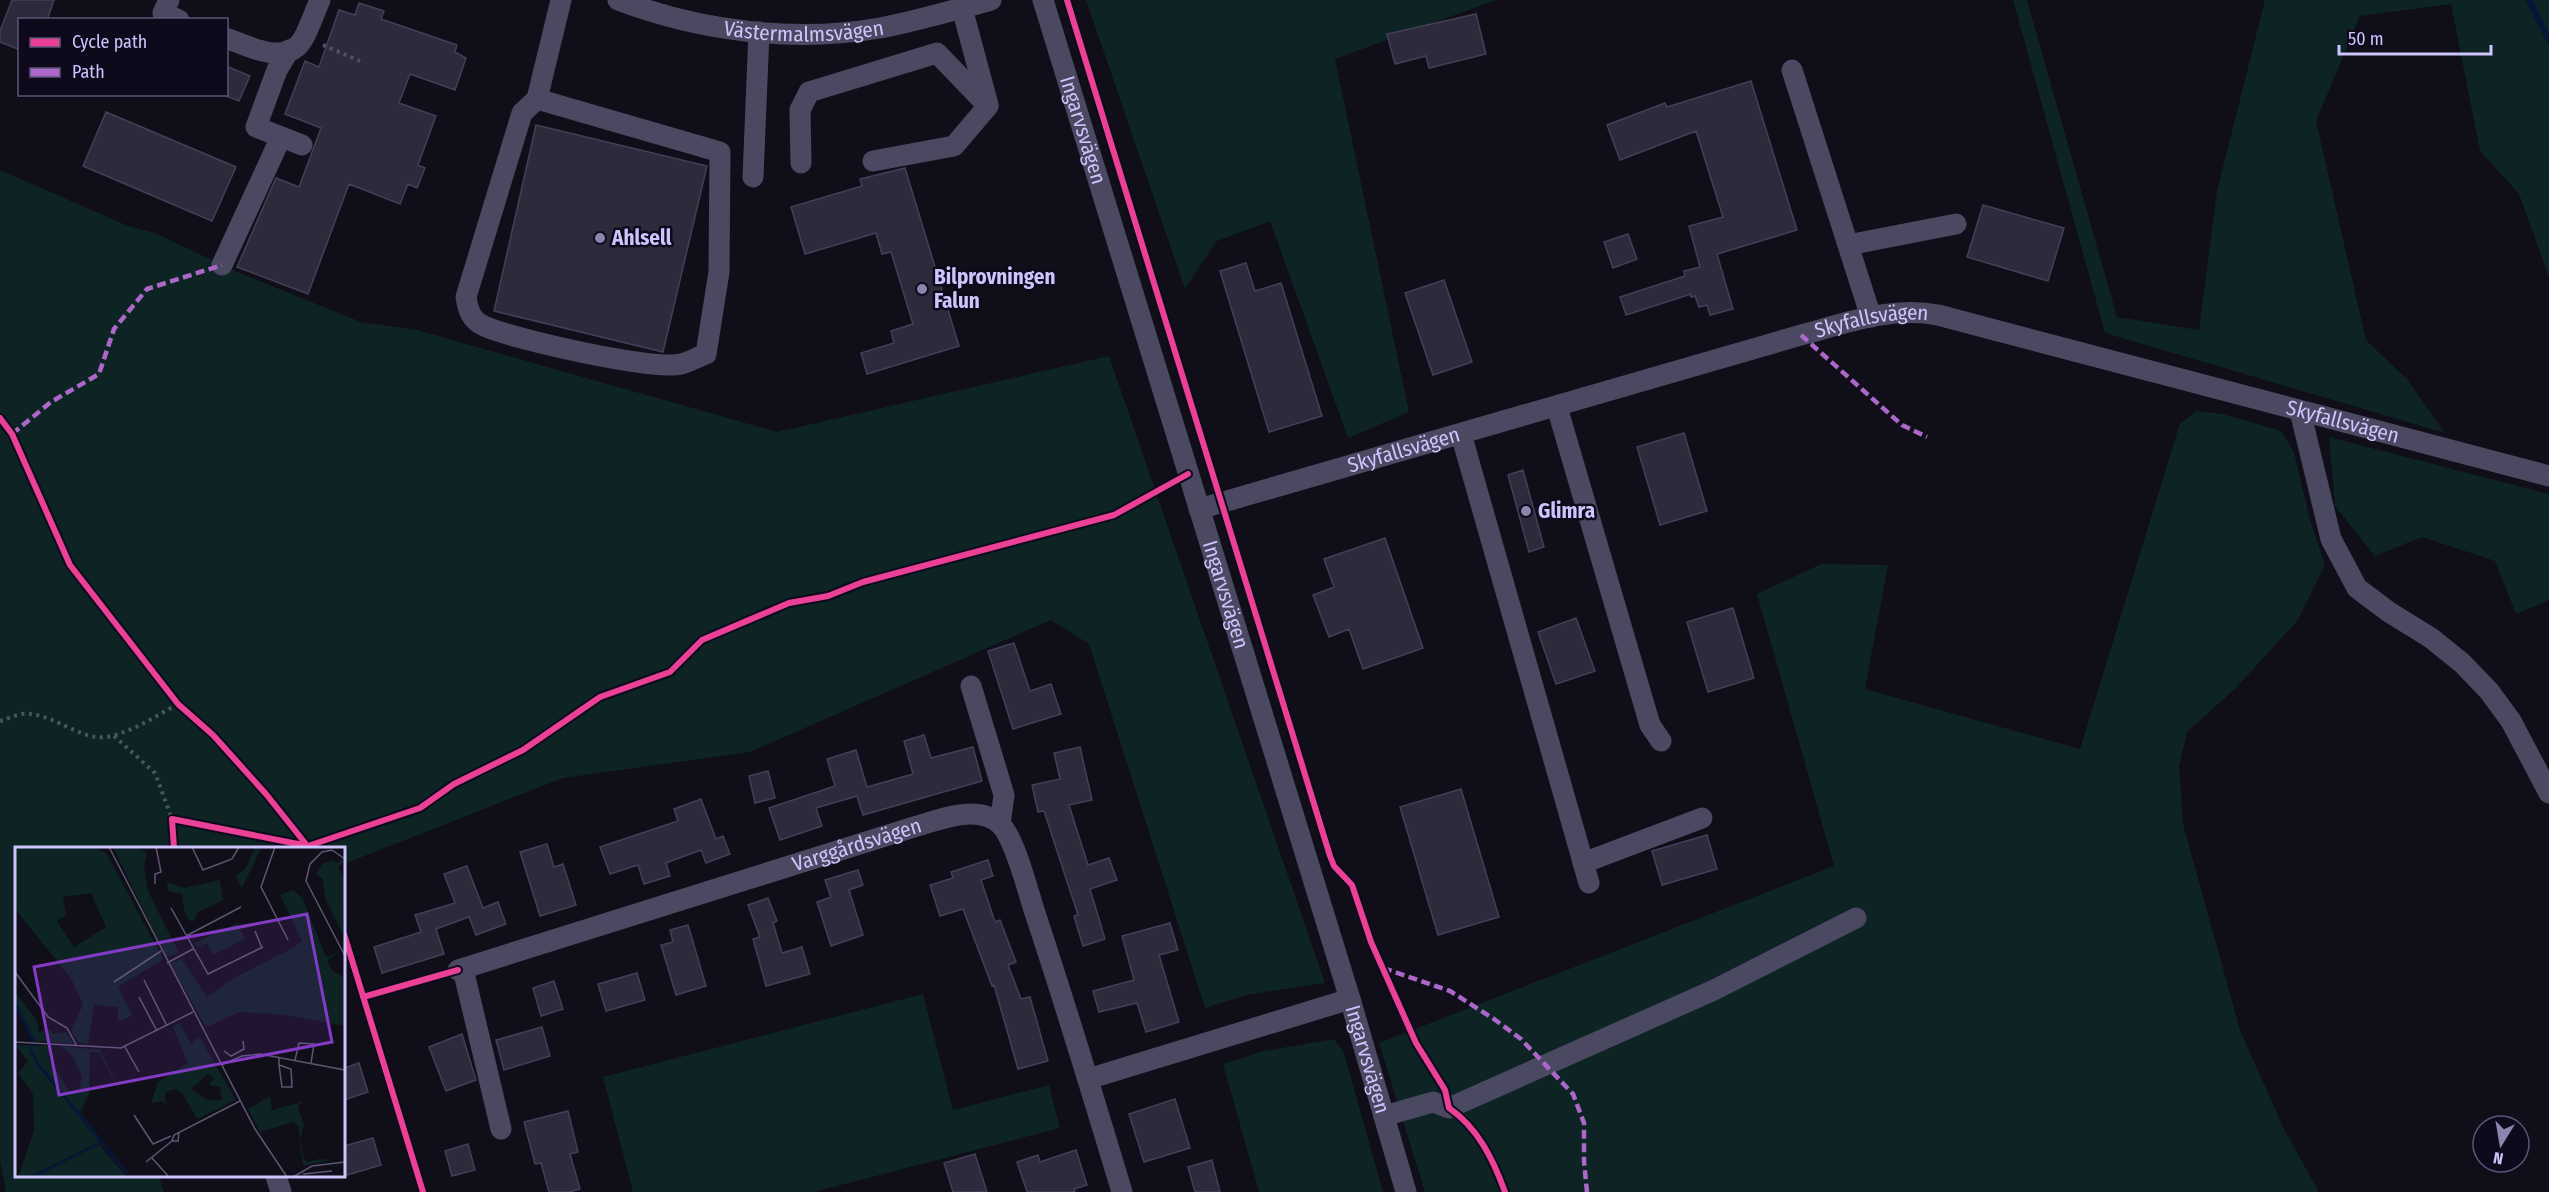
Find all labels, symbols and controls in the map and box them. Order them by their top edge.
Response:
street label: Västermalmsvägen [722,15,886,47]
legend [18,18,228,96]
scale bar [2339,18,2490,56]
text: 50 m [2348,28,2384,50]
text: Cycle path [72,31,147,53]
text: Path [72,61,105,83]
street label: Ingarvsvägen [1054,73,1112,187]
place label: Ahlsell [611,225,672,251]
marker: Ahlsell [593,231,607,245]
place label: Bilprovningen Falun [934,264,1055,314]
marker: Bilprovningen Falun [915,282,929,296]
street label: Skyfallsvägen [1811,299,1930,344]
street label: Skyfallsvägen [2284,394,2402,449]
street label: Skyfallsvägen [1344,421,1463,478]
place label: Glimra [1538,498,1595,524]
marker: Glimra [1519,504,1533,518]
street label: Ingarvsvägen [1197,537,1255,652]
street label: Varggårdsvägen [789,812,925,877]
inset map [15,847,345,1177]
street label: Ingarvsvägen [1339,1002,1396,1117]
north arrow [2471,1114,2531,1174]
text: N [2492,1148,2505,1168]

